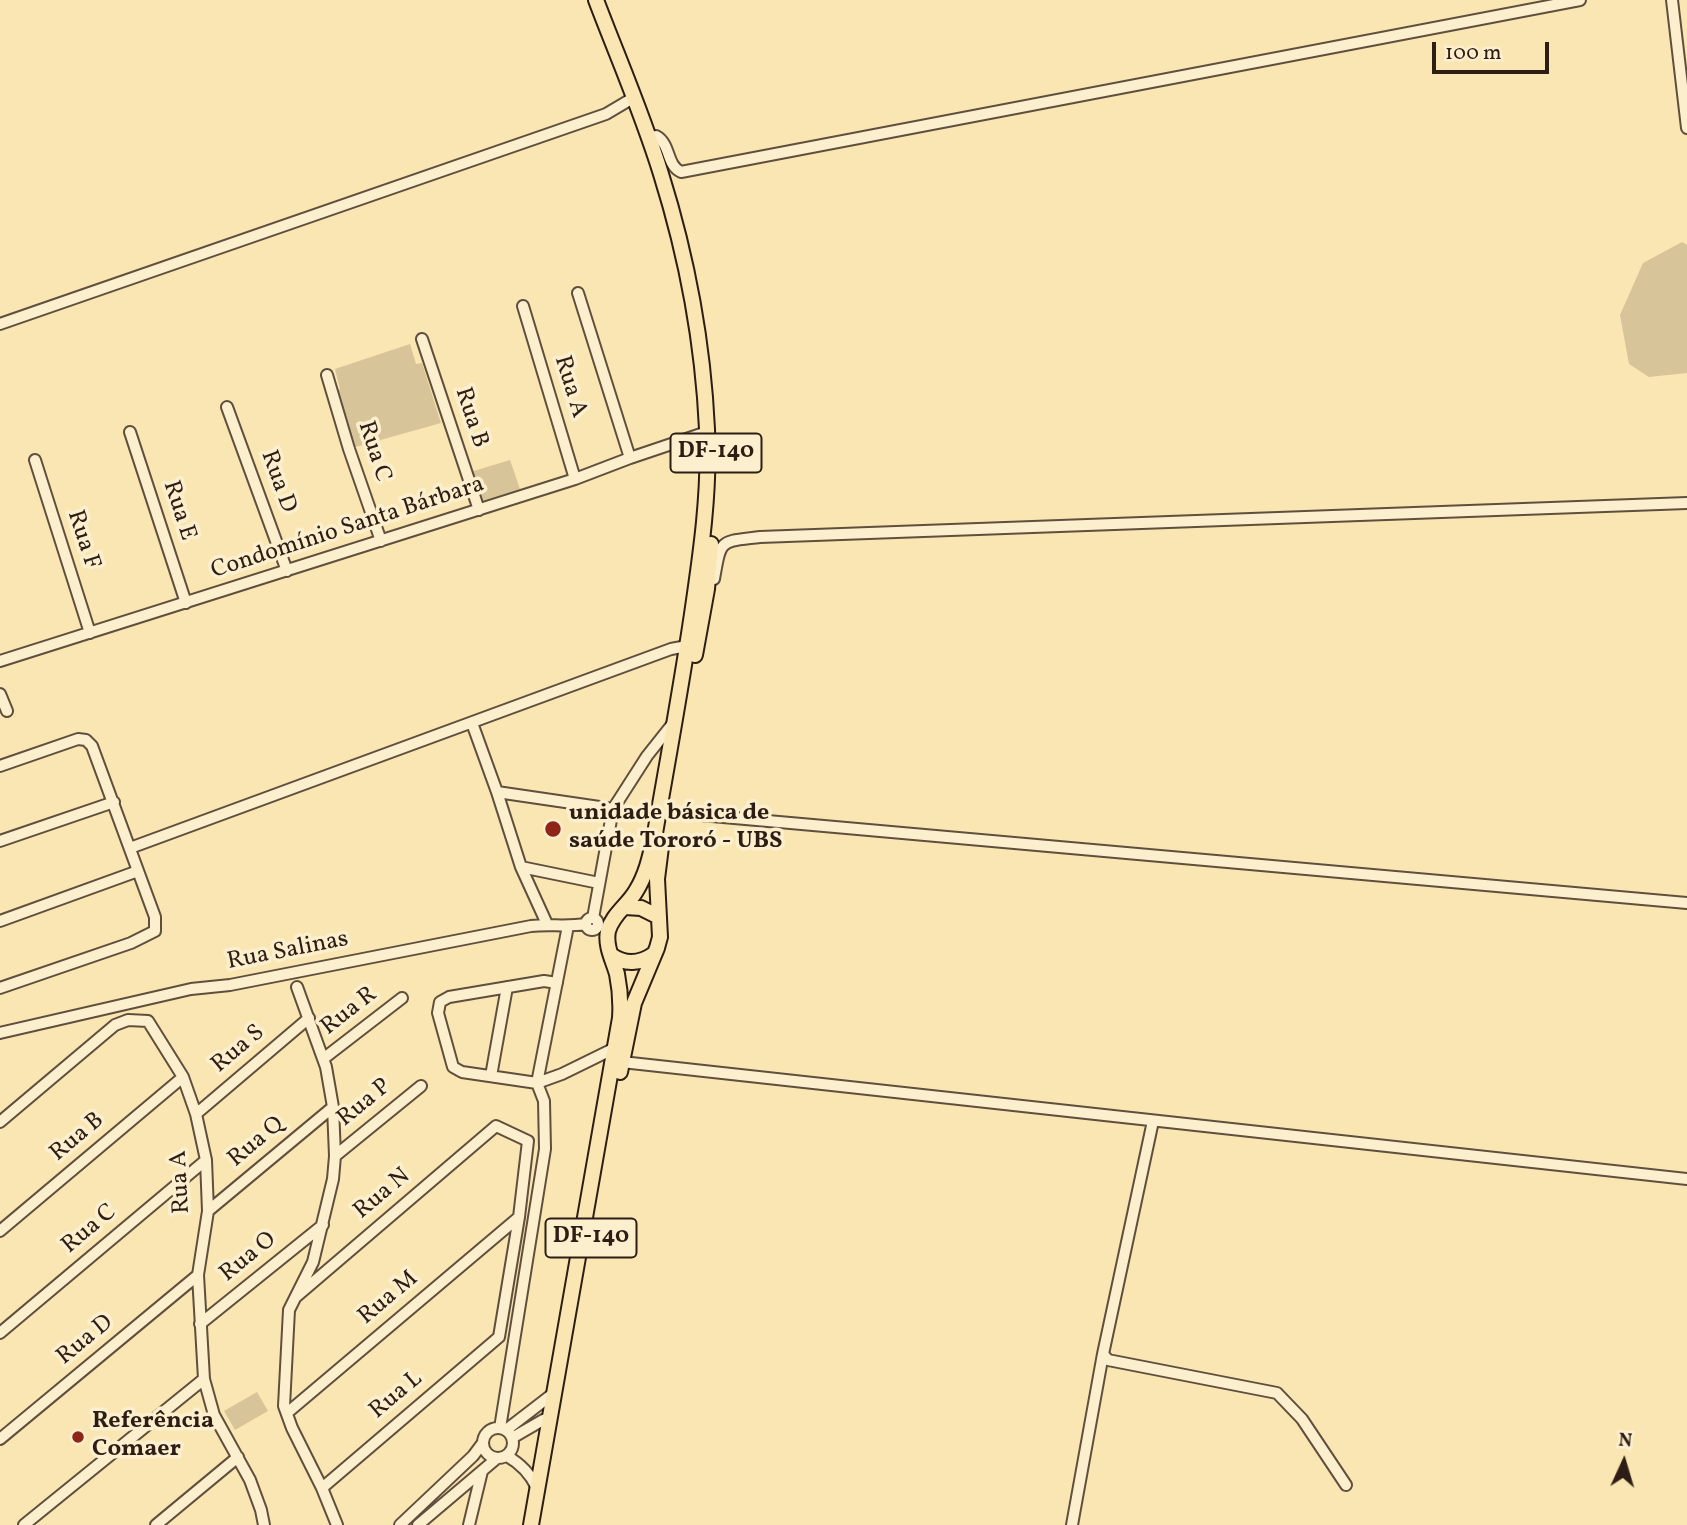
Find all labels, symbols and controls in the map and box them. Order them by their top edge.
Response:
scale bar [1435,28,1552,72]
text: 100 m [1445,39,1502,68]
street label: Rua A [546,352,592,422]
street label: Rua B [447,384,493,452]
street label: Rua C [350,418,396,486]
road number: DF-140 [670,433,762,472]
street label: Rua D [252,447,302,517]
street label: Condomínio Santa Bárbara [208,471,488,587]
street label: Rua E [155,477,201,545]
street label: Rua F [59,507,105,573]
place label: unidade básica de saúde Tororó - UBS [569,801,782,857]
marker: unidade básica de saúde Tororó - UBS [543,819,563,839]
street label: Rua Salinas [225,926,351,978]
street label: Rua R [316,981,384,1043]
street label: Rua S [207,1020,271,1080]
street label: Rua P [332,1074,398,1134]
street label: Rua B [45,1107,111,1169]
street label: Rua Q [223,1111,291,1175]
street label: Rua A [166,1149,198,1215]
street label: Rua N [349,1163,417,1227]
street label: Rua C [57,1199,123,1261]
road number: DF-140 [546,1218,636,1258]
street label: Rua O [215,1227,283,1289]
street label: Rua M [353,1266,425,1332]
street label: Rua D [52,1310,120,1372]
street label: Rua L [365,1366,429,1426]
place label: Referência Comaer [92,1409,214,1465]
north arrow [1589,1427,1659,1497]
text: N [1618,1428,1633,1455]
marker: Referência Comaer [70,1429,86,1445]

